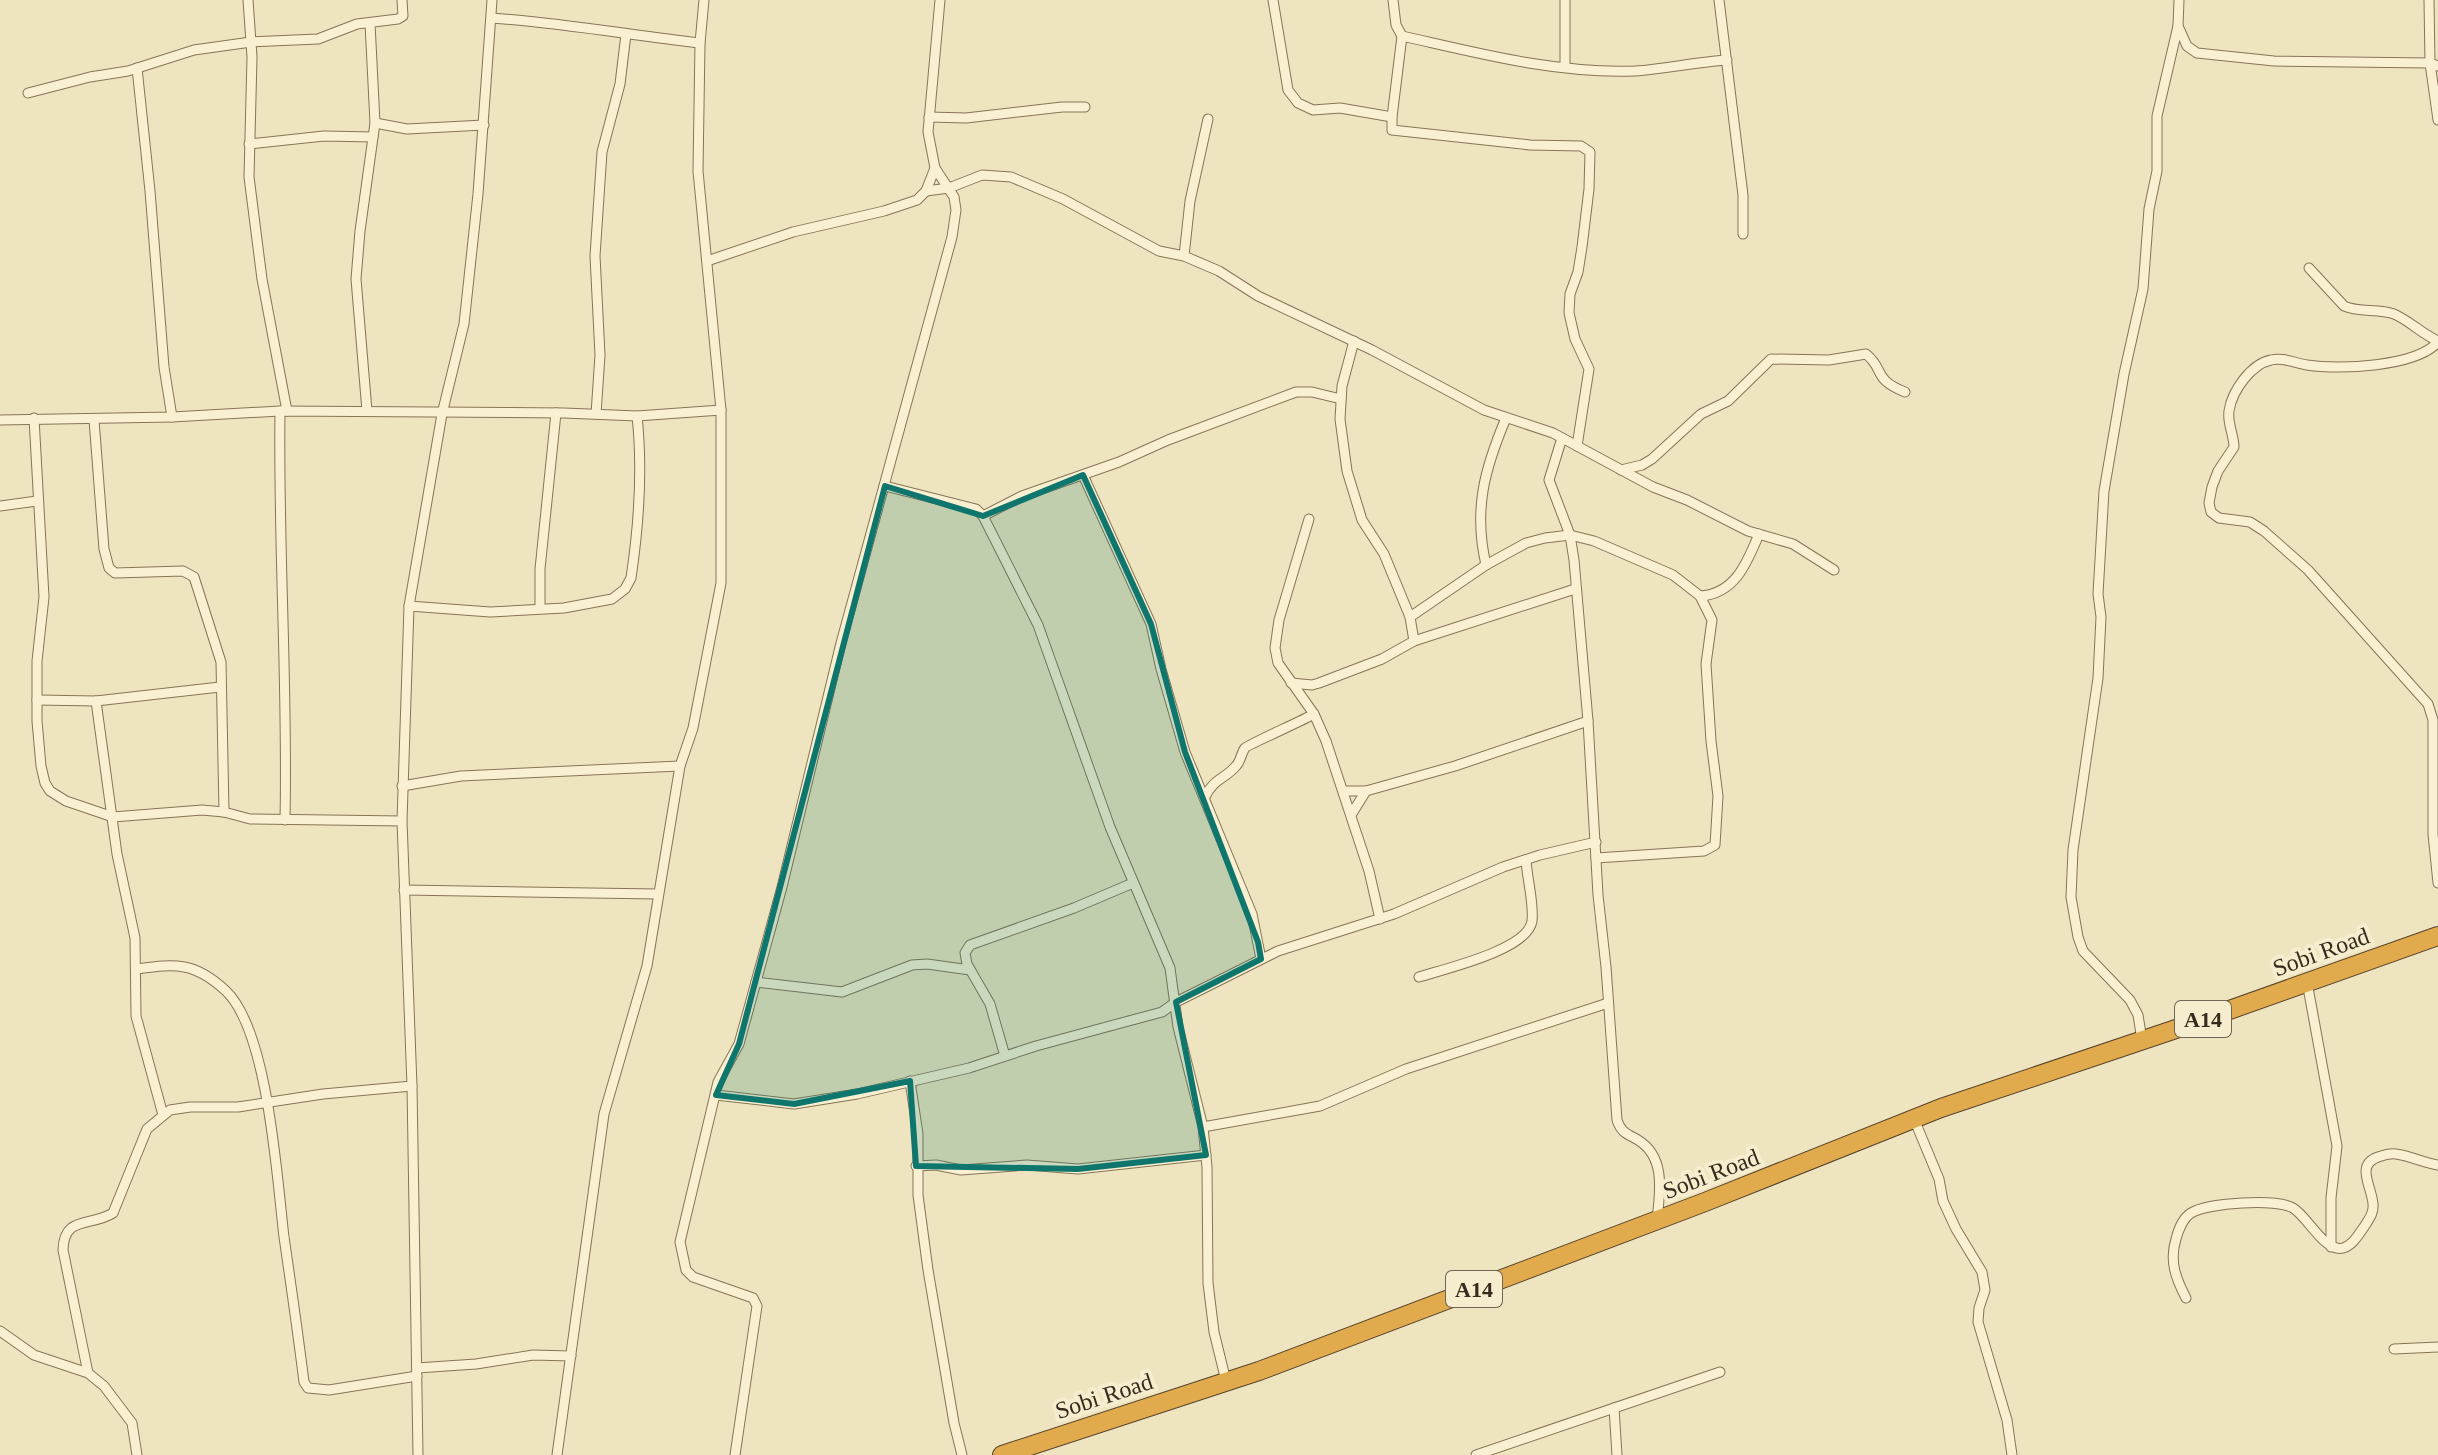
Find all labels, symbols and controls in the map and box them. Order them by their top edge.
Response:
street label: Sobi Road [2269,923,2373,981]
road number: A14 [2175,1001,2231,1037]
street label: Sobi Road [1659,1144,1763,1204]
road number: A14 [1446,1271,1502,1307]
street label: Sobi Road [1052,1368,1156,1424]

